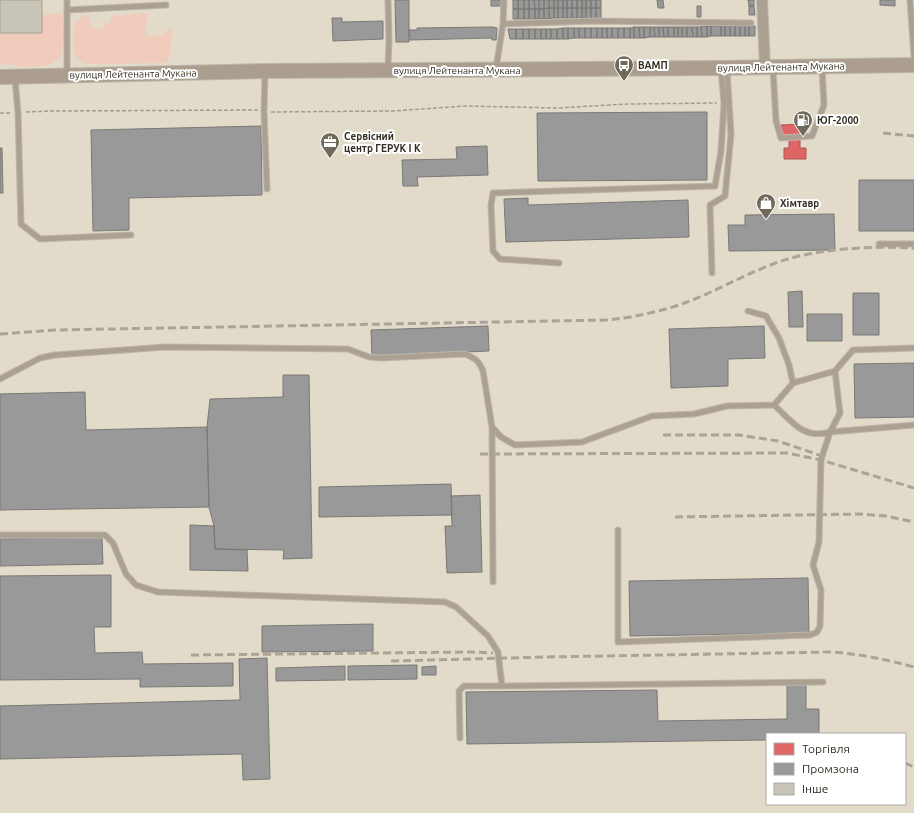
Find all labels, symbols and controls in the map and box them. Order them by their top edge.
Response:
bus stop icon: ВАМП [613,54,635,82]
place label: ВАМП [638,60,668,71]
street label: вулиця Лейтенанта Мукана [717,60,845,74]
street label: вулиця Лейтенанта Мукана [393,65,521,76]
street label: вулиця Лейтенанта Мукана [69,67,197,81]
fuel station icon: ЮГ-2000 [792,109,814,137]
place label: ЮГ-2000 [817,115,859,126]
office icon: Сервісний центр ГЕРУК І К [319,131,341,159]
place label: Сервісний центр ГЕРУК І К [344,131,421,154]
shop icon: Хімтавр [755,192,777,220]
place label: Хімтавр [780,198,819,209]
legend [766,733,906,805]
text: Торгівля [802,742,850,755]
text: Промзона [802,762,859,775]
text: Інше [802,782,828,795]

